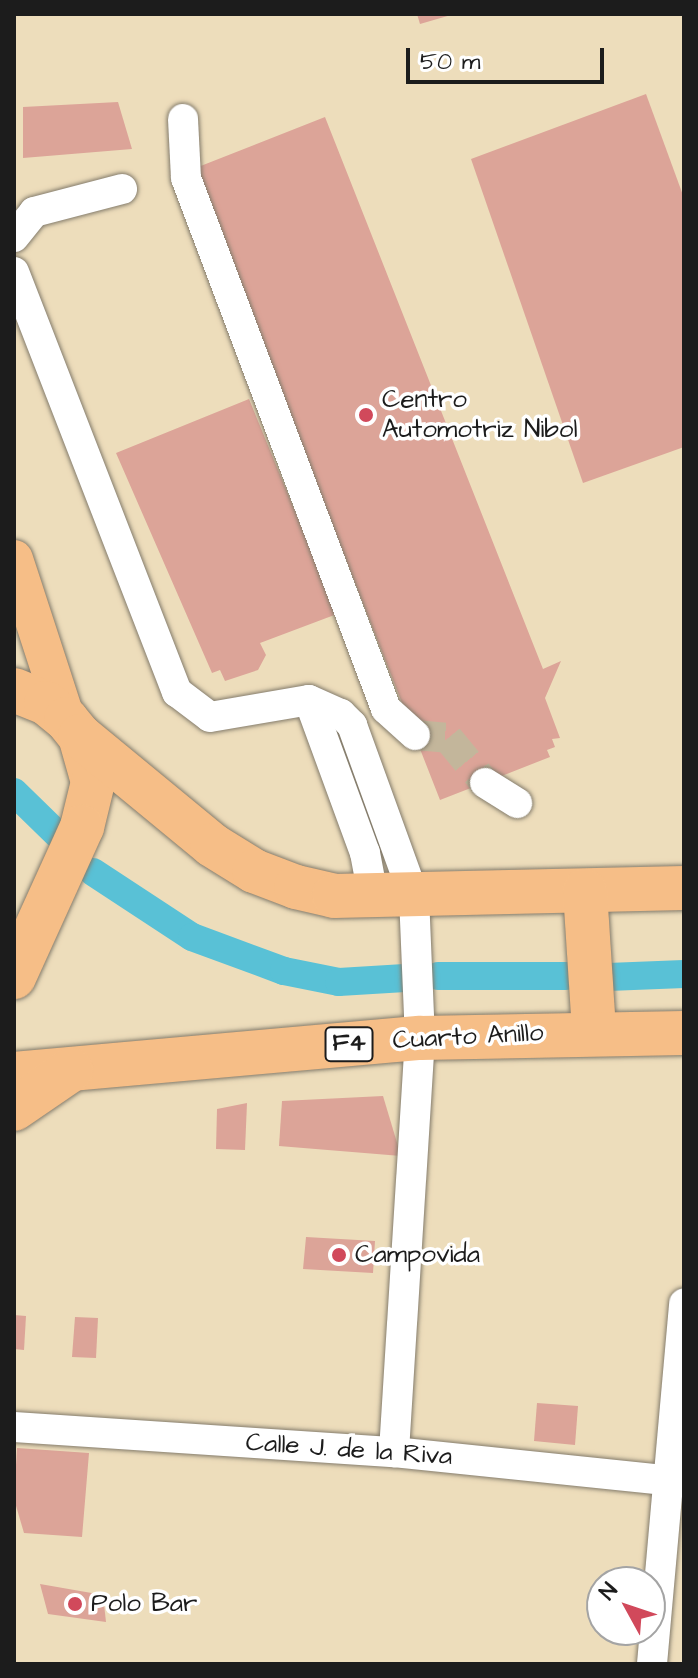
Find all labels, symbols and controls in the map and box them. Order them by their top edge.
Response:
scale bar [410,32,608,82]
text: 50 m [420,45,480,79]
place label: Centro Automotriz Nibol [382,384,577,446]
marker: Centro Automotriz Nibol [357,406,375,424]
street label: Cuarto Anillo [392,1017,544,1057]
road number: F4 [323,1024,375,1064]
place label: Campovida [355,1239,480,1271]
marker: Campovida [330,1246,348,1264]
street label: Calle J. de la Riva [245,1427,453,1473]
north arrow [586,1566,666,1646]
text: N [592,1576,625,1607]
place label: Polo Bar [91,1588,197,1620]
marker: Polo Bar [66,1595,84,1613]

